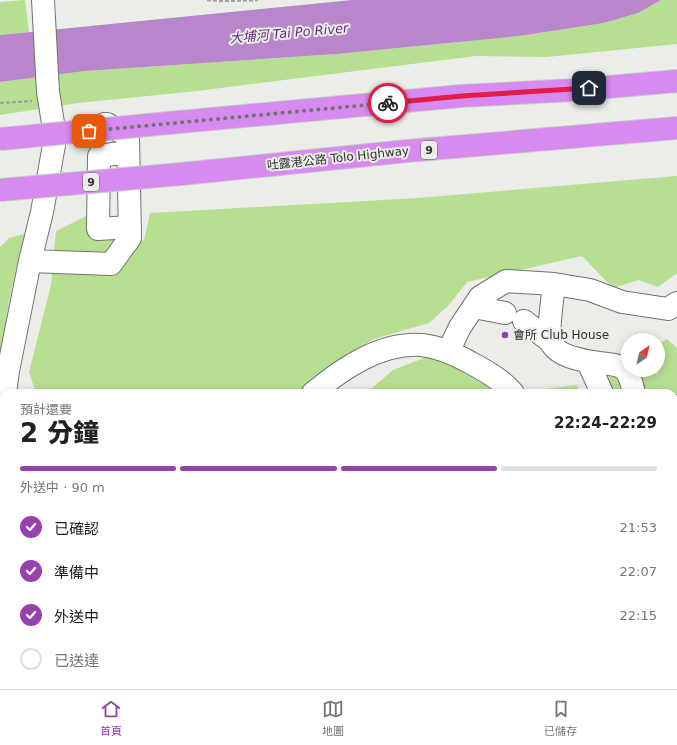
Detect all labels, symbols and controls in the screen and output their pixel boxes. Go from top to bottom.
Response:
water label: 大埔河 Tai Po River [229,20,351,46]
pin [572,71,606,105]
icon: home [578,77,600,99]
courier [368,83,408,123]
icon: bike [377,92,399,114]
pin [72,114,106,148]
icon: bag [78,120,100,142]
road number: 9 [421,141,437,159]
street label: 吐露港公路 Tolo Highway [266,144,410,172]
road number: 9 [83,173,99,191]
place label: 會所 Club House [513,328,609,342]
marker: 會所 Club House [500,330,510,340]
north arrow [621,333,665,377]
map controls [621,333,665,377]
text: 預計還要 [20,402,72,417]
text: 22:24–22:29 [554,414,657,432]
text: 2 分鐘 [20,418,99,448]
text: 外送中 · 90 m [20,480,105,495]
icon: check [20,516,42,538]
text: 已確認 [54,520,99,538]
text: 21:53 [620,520,657,535]
icon: check [20,560,42,582]
text: 準備中 [54,564,99,582]
text: 22:07 [620,564,657,579]
icon: check [20,604,42,626]
text: 外送中 [54,608,99,626]
text: 22:15 [620,608,657,623]
text: 已送達 [54,652,99,670]
tab: 首頁 [100,698,122,738]
tab: 地圖 [322,698,344,738]
tab: 已儲存 [544,698,577,738]

